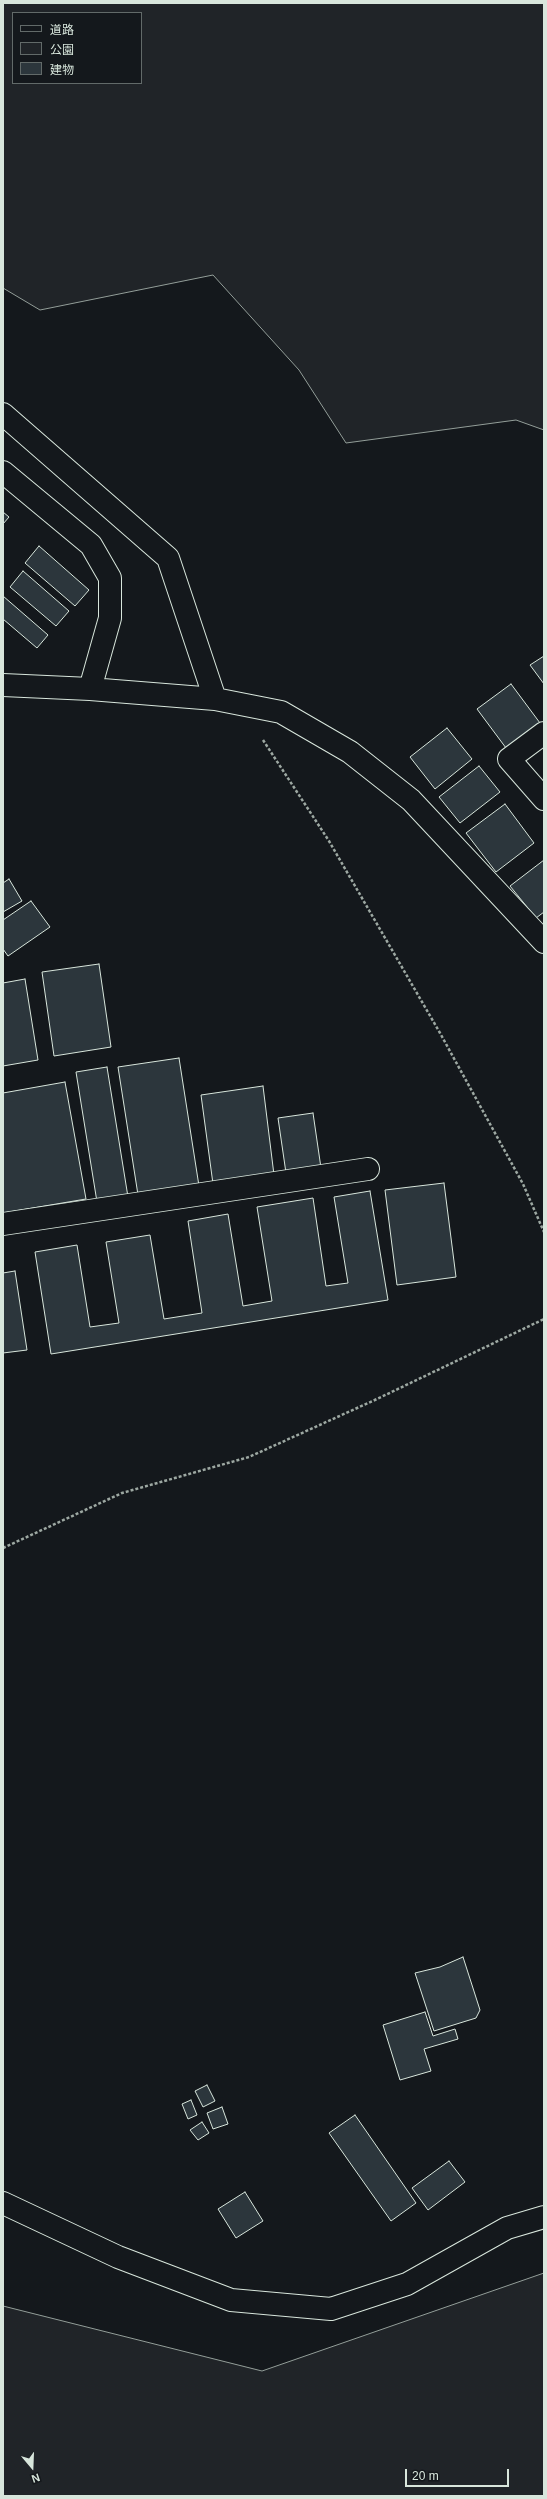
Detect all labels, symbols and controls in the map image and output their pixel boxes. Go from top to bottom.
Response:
legend [12,12,142,84]
text: 道路 [50,23,74,37]
text: 公園 [50,43,74,57]
text: 建物 [50,63,74,77]
north arrow [12,2447,52,2487]
scale bar [407,2461,511,2487]
text: 20 m [412,2469,439,2483]
text: N [30,2471,42,2485]

